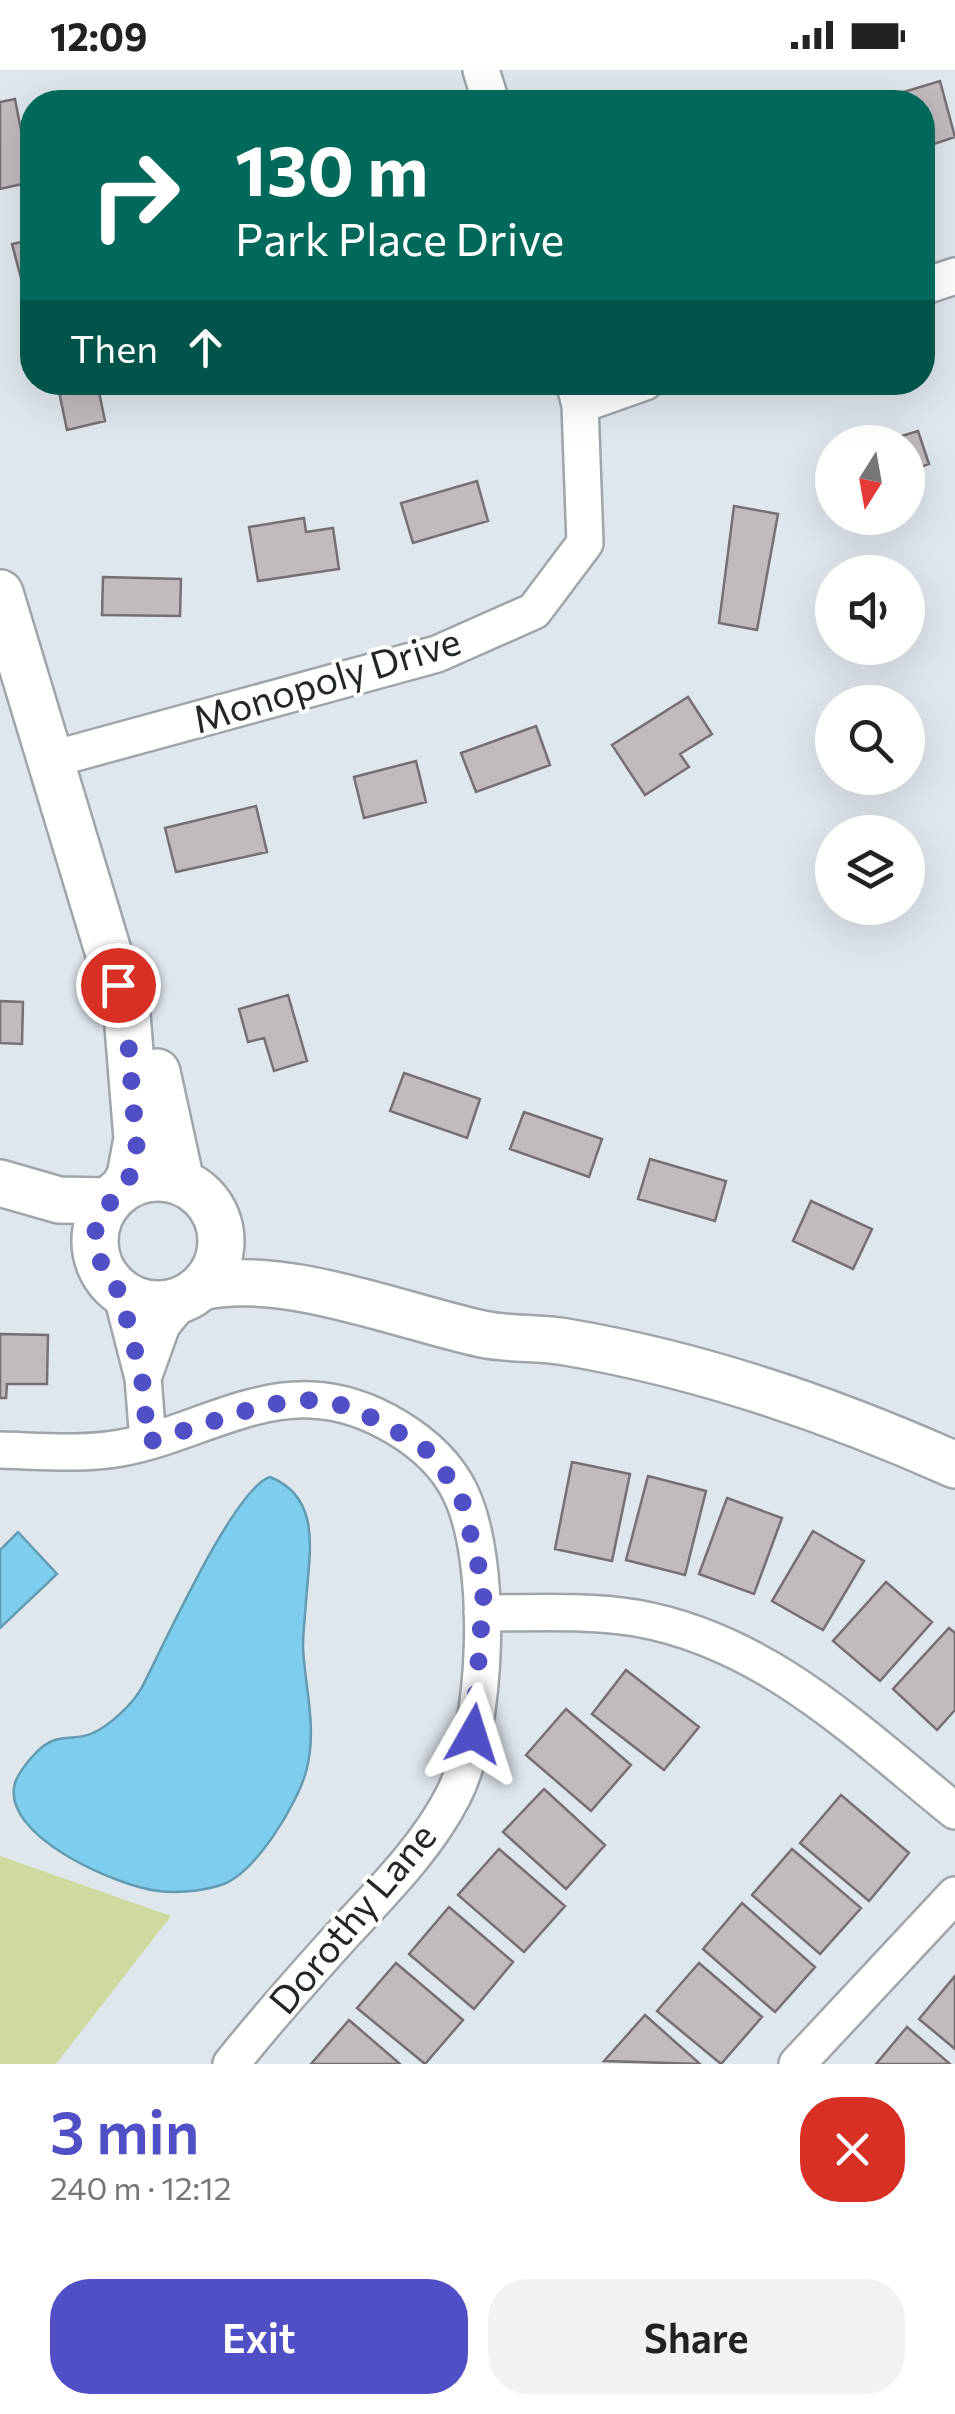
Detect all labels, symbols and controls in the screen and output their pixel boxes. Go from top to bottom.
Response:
text: 12:09 [50,12,148,59]
text: 130 m [235,125,428,210]
icon: right [70,130,200,260]
text: Park Place Drive [235,210,564,265]
icon: ahead [178,320,233,375]
text: Then [70,324,158,371]
north arrow [815,425,925,535]
map controls [815,425,925,925]
button: sound [815,555,925,665]
street label: Monopoly Drive [187,616,466,742]
button: search [815,685,925,795]
button: layers [815,815,925,925]
pin [76,943,161,1028]
icon: arrive [91,958,146,1013]
position arrow [421,1682,525,1786]
street label: Dorothy Lane [258,1812,445,2022]
text: 3 min [50,2093,199,2166]
button: close [800,2097,905,2202]
text: 240 m · 12:12 [50,2167,232,2207]
button: Exit [50,2279,468,2394]
button: Share [488,2279,905,2394]

